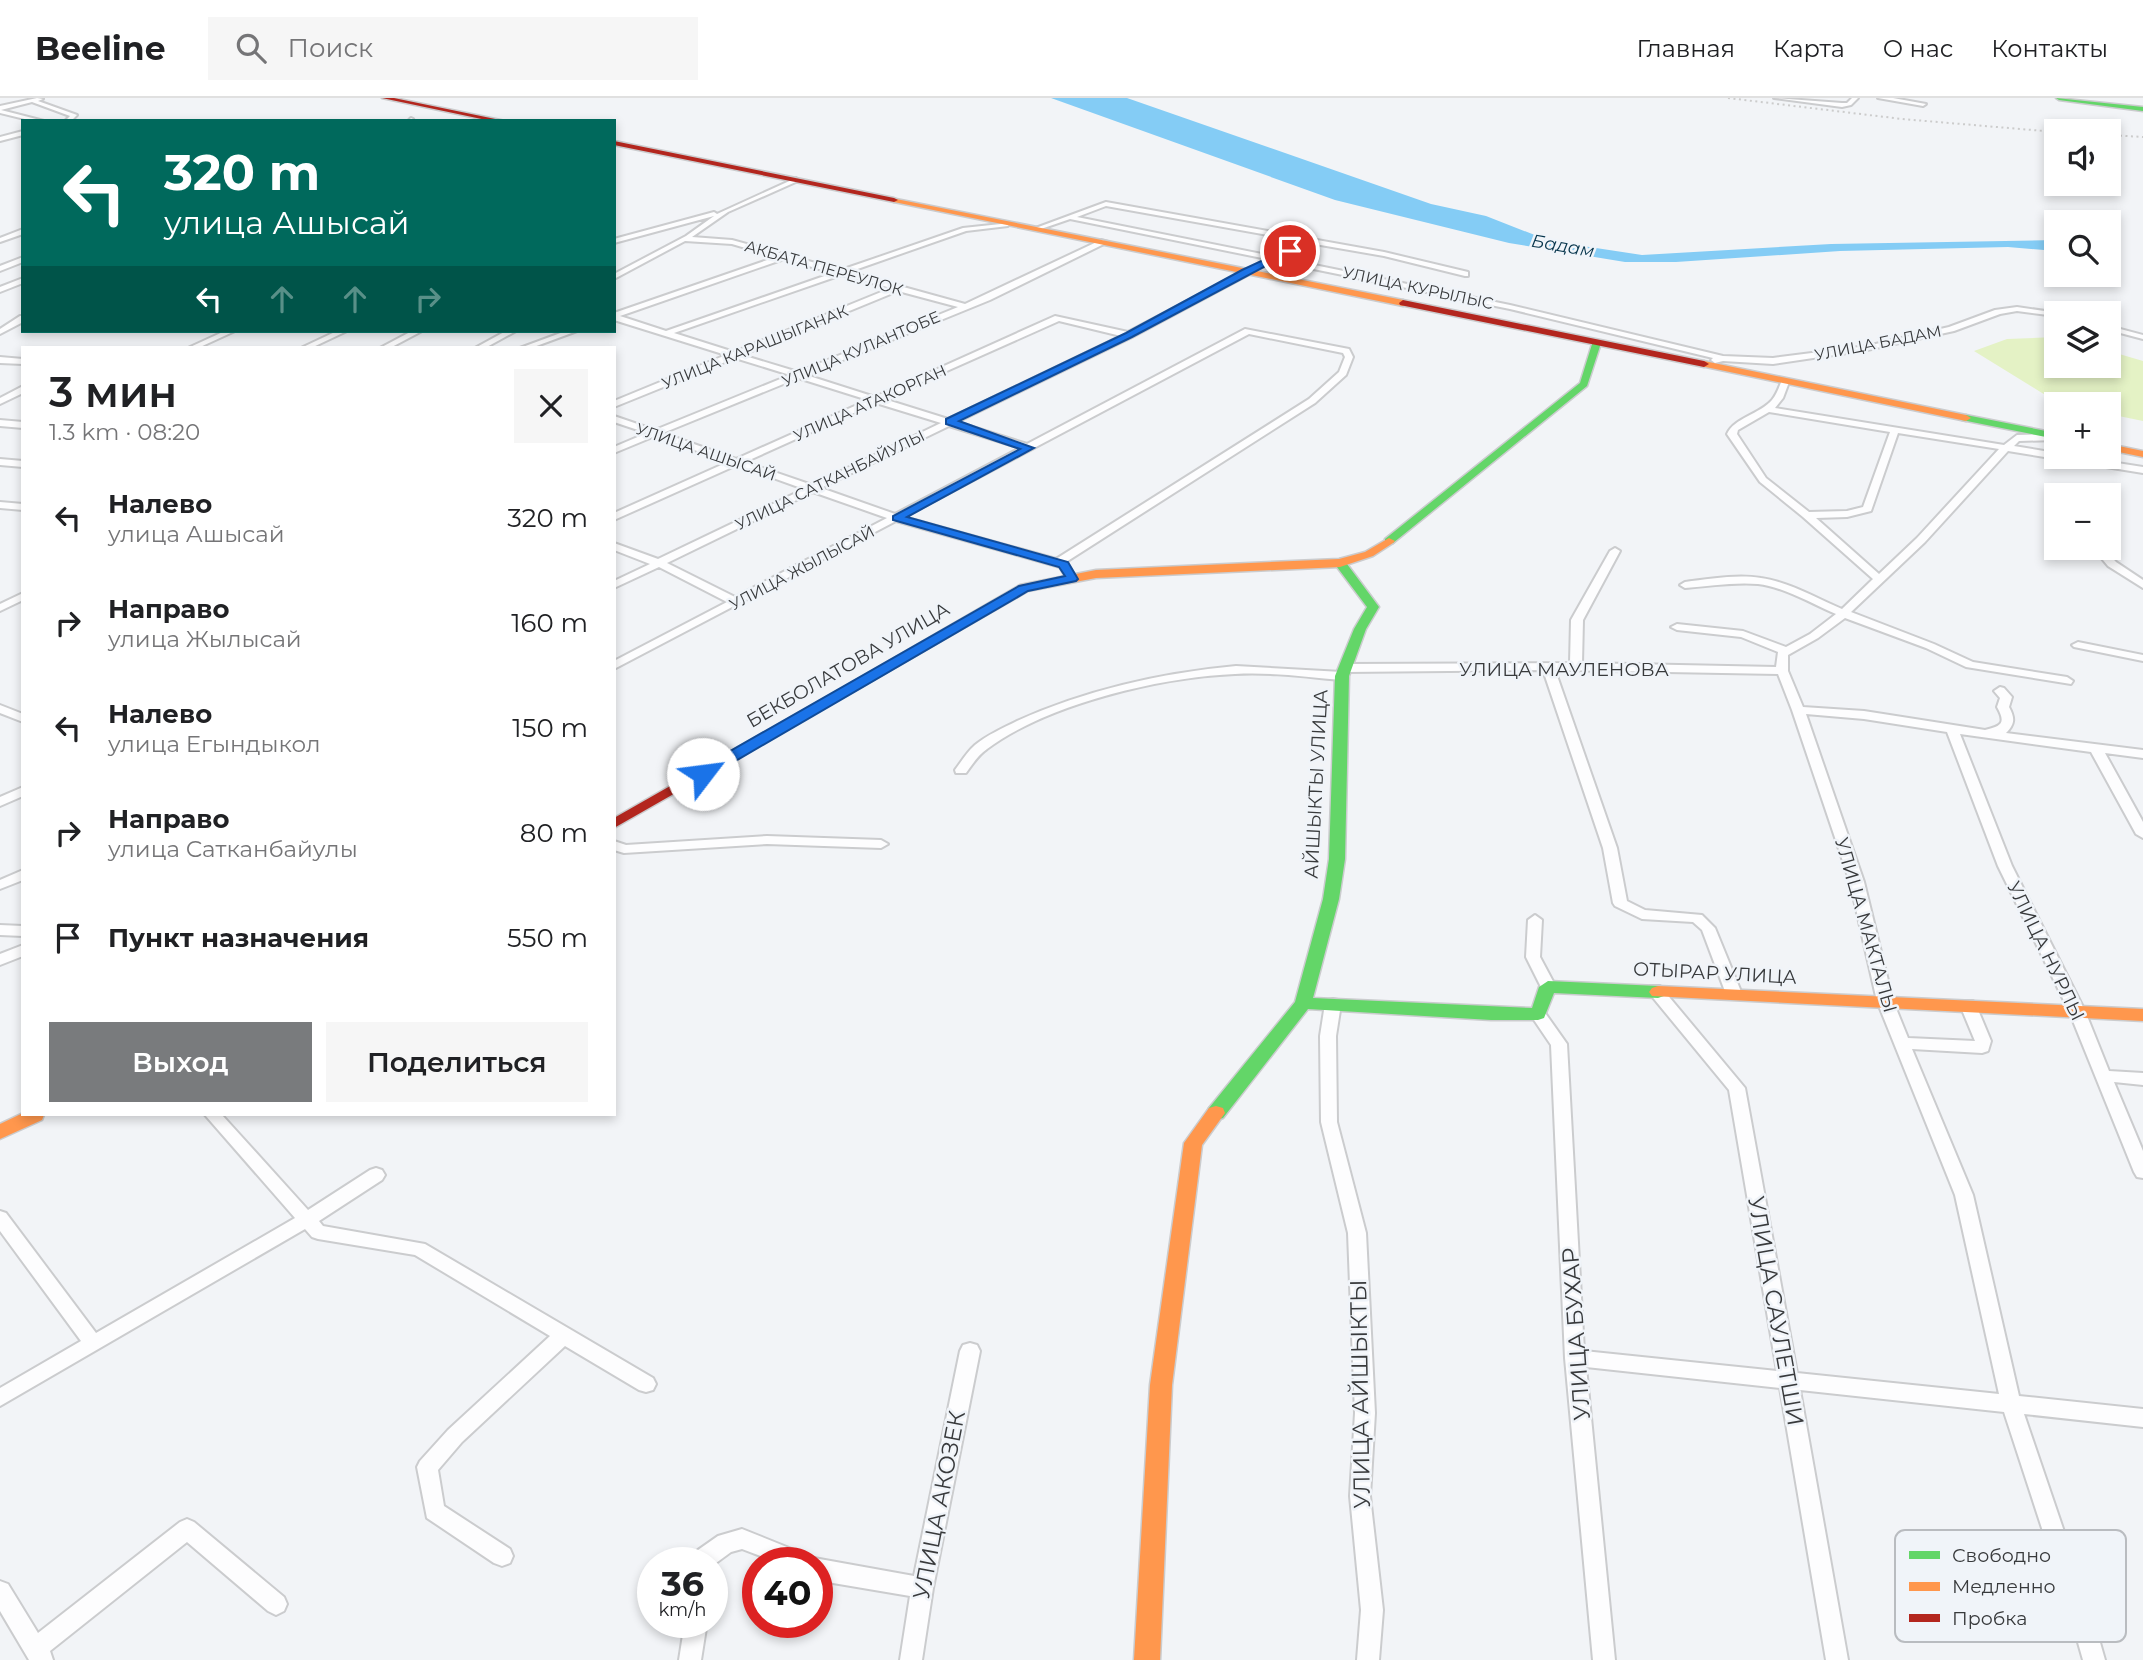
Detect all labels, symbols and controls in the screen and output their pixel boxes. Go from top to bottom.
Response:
search box [208,17,698,80]
text: Beeline [35,28,166,68]
icon: search [232,29,270,67]
text: Поиск [288,32,373,64]
text: Главная [1637,34,1735,63]
text: Карта [1773,34,1845,63]
text: О нас [1883,34,1953,63]
text: Контакты [1991,34,2108,63]
map controls [2044,119,2121,560]
button: sound [2044,119,2121,196]
text: 320 m [164,143,320,202]
icon: left [49,147,140,238]
text: улица Ашысай [164,203,410,242]
button: search [2044,210,2121,287]
pin [1260,221,1320,281]
water label: Бадам [1530,230,1596,262]
icon: arrive [1271,232,1309,270]
street label: АКБАТА ПЕРЕУЛОК [743,236,905,300]
street label: УЛИЦА КУРЫЛЫС [1341,263,1495,313]
icon: left [190,280,228,318]
icon: ahead [263,280,301,318]
icon: ahead [336,280,374,318]
icon: right [409,280,447,318]
street label: УЛИЦА КАРАШЫГАНАК [659,301,851,393]
button: layers [2044,301,2121,378]
street label: УЛИЦА КУЛАНТОБЕ [779,307,943,391]
street label: УЛИЦА БАДАМ [1813,321,1943,365]
street label: УЛИЦА АТАКОРГАН [791,361,949,445]
text: 3 мин [49,366,177,418]
button: close [514,369,588,443]
button: + [2044,392,2121,469]
text: 1.3 km · 08:20 [49,418,200,446]
street label: УЛИЦА АШЫСАЙ [633,419,779,485]
street label: УЛИЦА САТКАНБАЙУЛЫ [732,426,928,534]
button: − [2044,483,2121,560]
text: Налево [108,488,212,520]
icon: left [49,499,87,537]
text: 320 m [507,502,588,534]
text: улица Ашысай [108,520,285,548]
street label: УЛИЦА ЖЫЛЫСАЙ [726,522,878,614]
text: Направо [108,593,229,625]
street label: БЕКБОЛАТОВА УЛИЦА [742,597,954,733]
icon: right [49,604,87,642]
text: 160 m [511,607,588,639]
text: улица Жылысай [108,625,302,653]
street label: УЛИЦА МАУЛЕНОВА [1459,658,1669,681]
street label: АЙШЫКТЫ УЛИЦА [1300,689,1332,879]
text: Налево [108,698,212,730]
icon: left [49,709,87,747]
text: 150 m [512,712,588,744]
text: улица Егындыкол [108,730,321,758]
position arrow [666,737,740,811]
text: Направо [108,803,229,835]
icon: right [49,814,87,852]
text: 80 m [520,817,588,849]
text: улица Сатканбайулы [108,835,358,863]
street label: УЛИЦА МАКТАЛЫ [1830,835,1902,1015]
street label: УЛИЦА НУРЛЫ [2002,878,2090,1024]
icon: arrive [49,919,87,957]
text: Пункт назначения [108,922,369,954]
text: 550 m [507,922,588,954]
street label: ОТЫРАР УЛИЦА [1633,957,1797,989]
button: Выход [49,1022,312,1102]
button: Поделиться [326,1022,588,1102]
street label: УЛИЦА САУЛЕТШИ [1742,1194,1810,1428]
street label: УЛИЦА БУХАР [1556,1247,1596,1421]
street label: УЛИЦА АЙШЫКТЫ [1344,1279,1376,1509]
street label: УЛИЦА АКОЗЕК [907,1408,971,1602]
legend [1895,1530,2126,1642]
text: Свободно [1952,1544,2051,1567]
speed limit sign: 40 [742,1547,833,1638]
text: 36 [661,1562,704,1605]
text: Медленно [1952,1575,2056,1598]
text: km/h [658,1599,707,1621]
text: Пробка [1952,1607,2027,1630]

